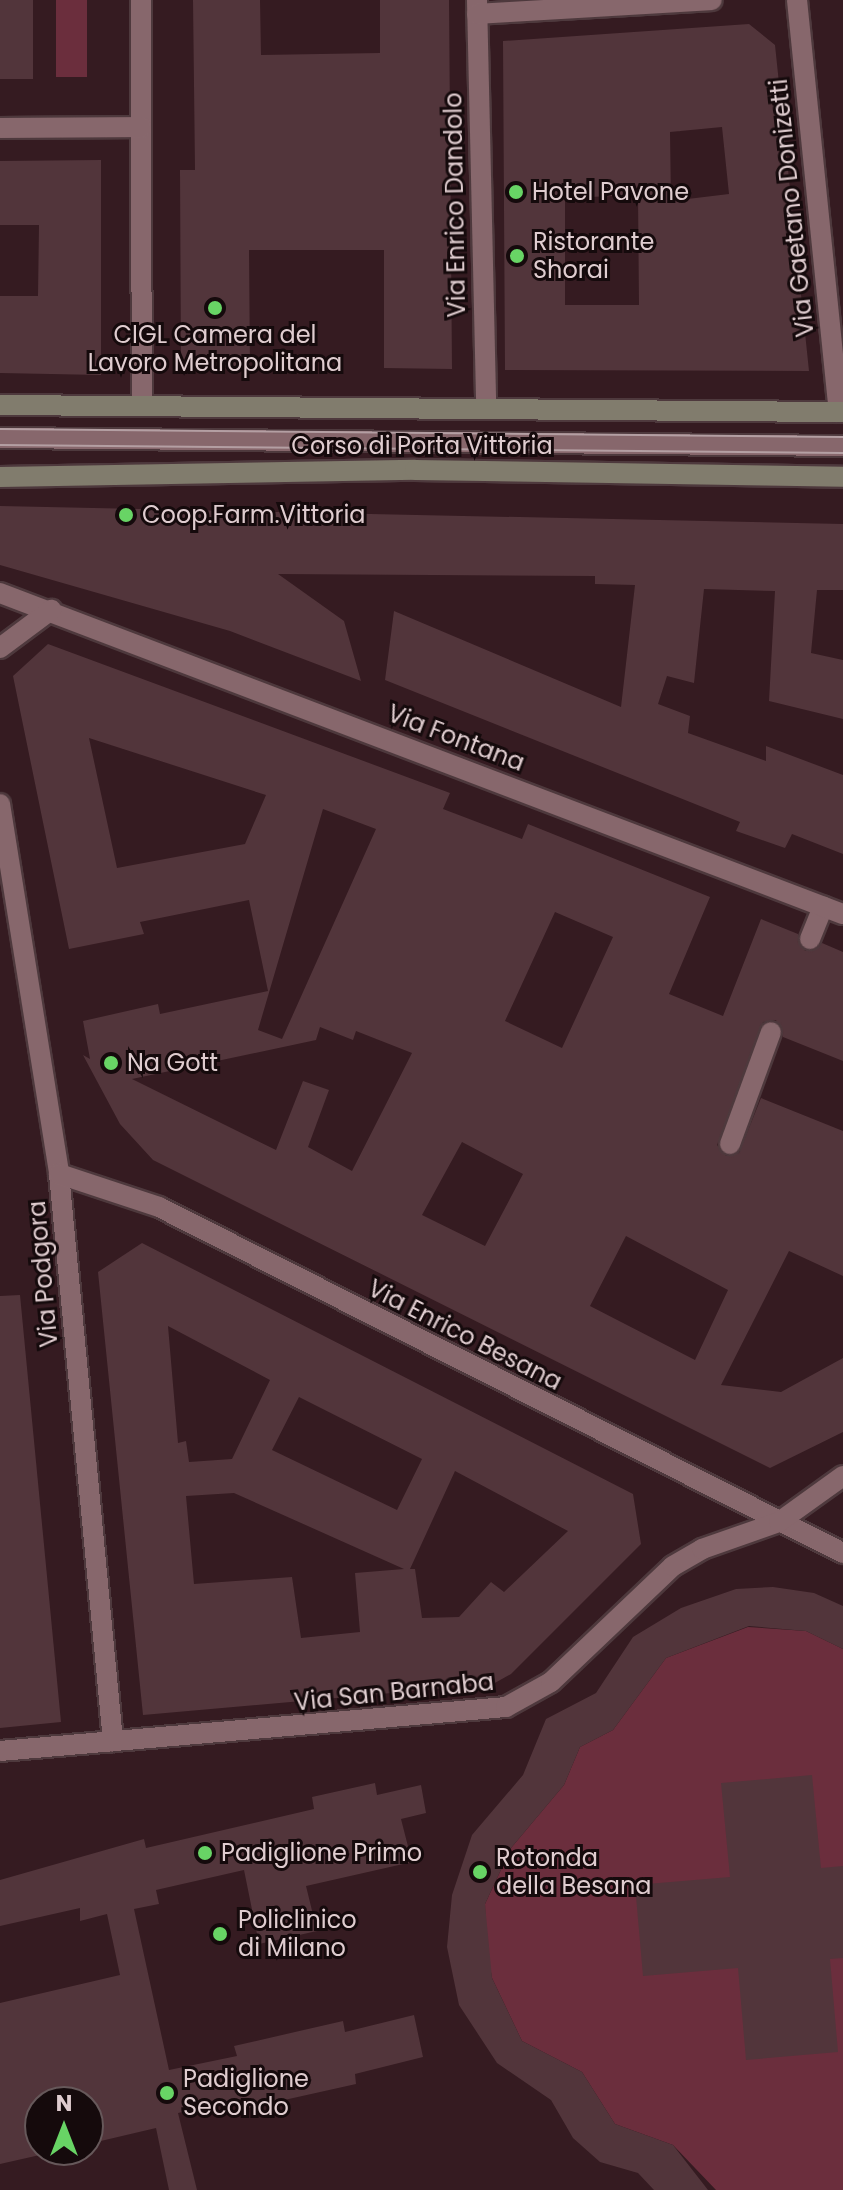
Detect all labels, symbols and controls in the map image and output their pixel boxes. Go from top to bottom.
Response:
street label: Via Gaetano Donizetti [764,78,820,338]
street label: Via Enrico Dandolo [439,92,471,318]
place label: Hotel Pavone [532,178,689,206]
marker: Hotel Pavone [507,183,525,201]
place label: Ristorante Shorai [533,228,654,284]
marker: Ristorante Shorai [508,247,526,265]
marker: CIGL Camera del Lavoro Metropolitana [206,299,224,317]
place label: CIGL Camera del Lavoro Metropolitana [88,321,342,377]
street label: Corso di Porta Vittoria [291,432,553,460]
place label: Coop.Farm.Vittoria [142,501,366,529]
marker: Coop.Farm.Vittoria [117,506,135,524]
street label: Via Fontana [384,699,528,777]
place label: Na Gott [127,1049,218,1077]
marker: Na Gott [102,1054,120,1072]
street label: Via Podgora [22,1200,64,1348]
street label: Via Enrico Besana [363,1274,567,1396]
street label: Via San Barnaba [293,1667,495,1717]
place label: Padiglione Primo [221,1839,422,1867]
marker: Padiglione Primo [196,1844,214,1862]
place label: Rotonda della Besana [496,1844,651,1900]
marker: Rotonda della Besana [471,1863,489,1881]
place label: Policlinico di Milano [238,1906,357,1962]
marker: Policlinico di Milano [209,1923,231,1945]
place label: Padiglione Secondo [183,2065,309,2121]
marker: Padiglione Secondo [158,2084,176,2102]
north arrow [24,2086,104,2166]
text: N [56,2088,72,2119]

